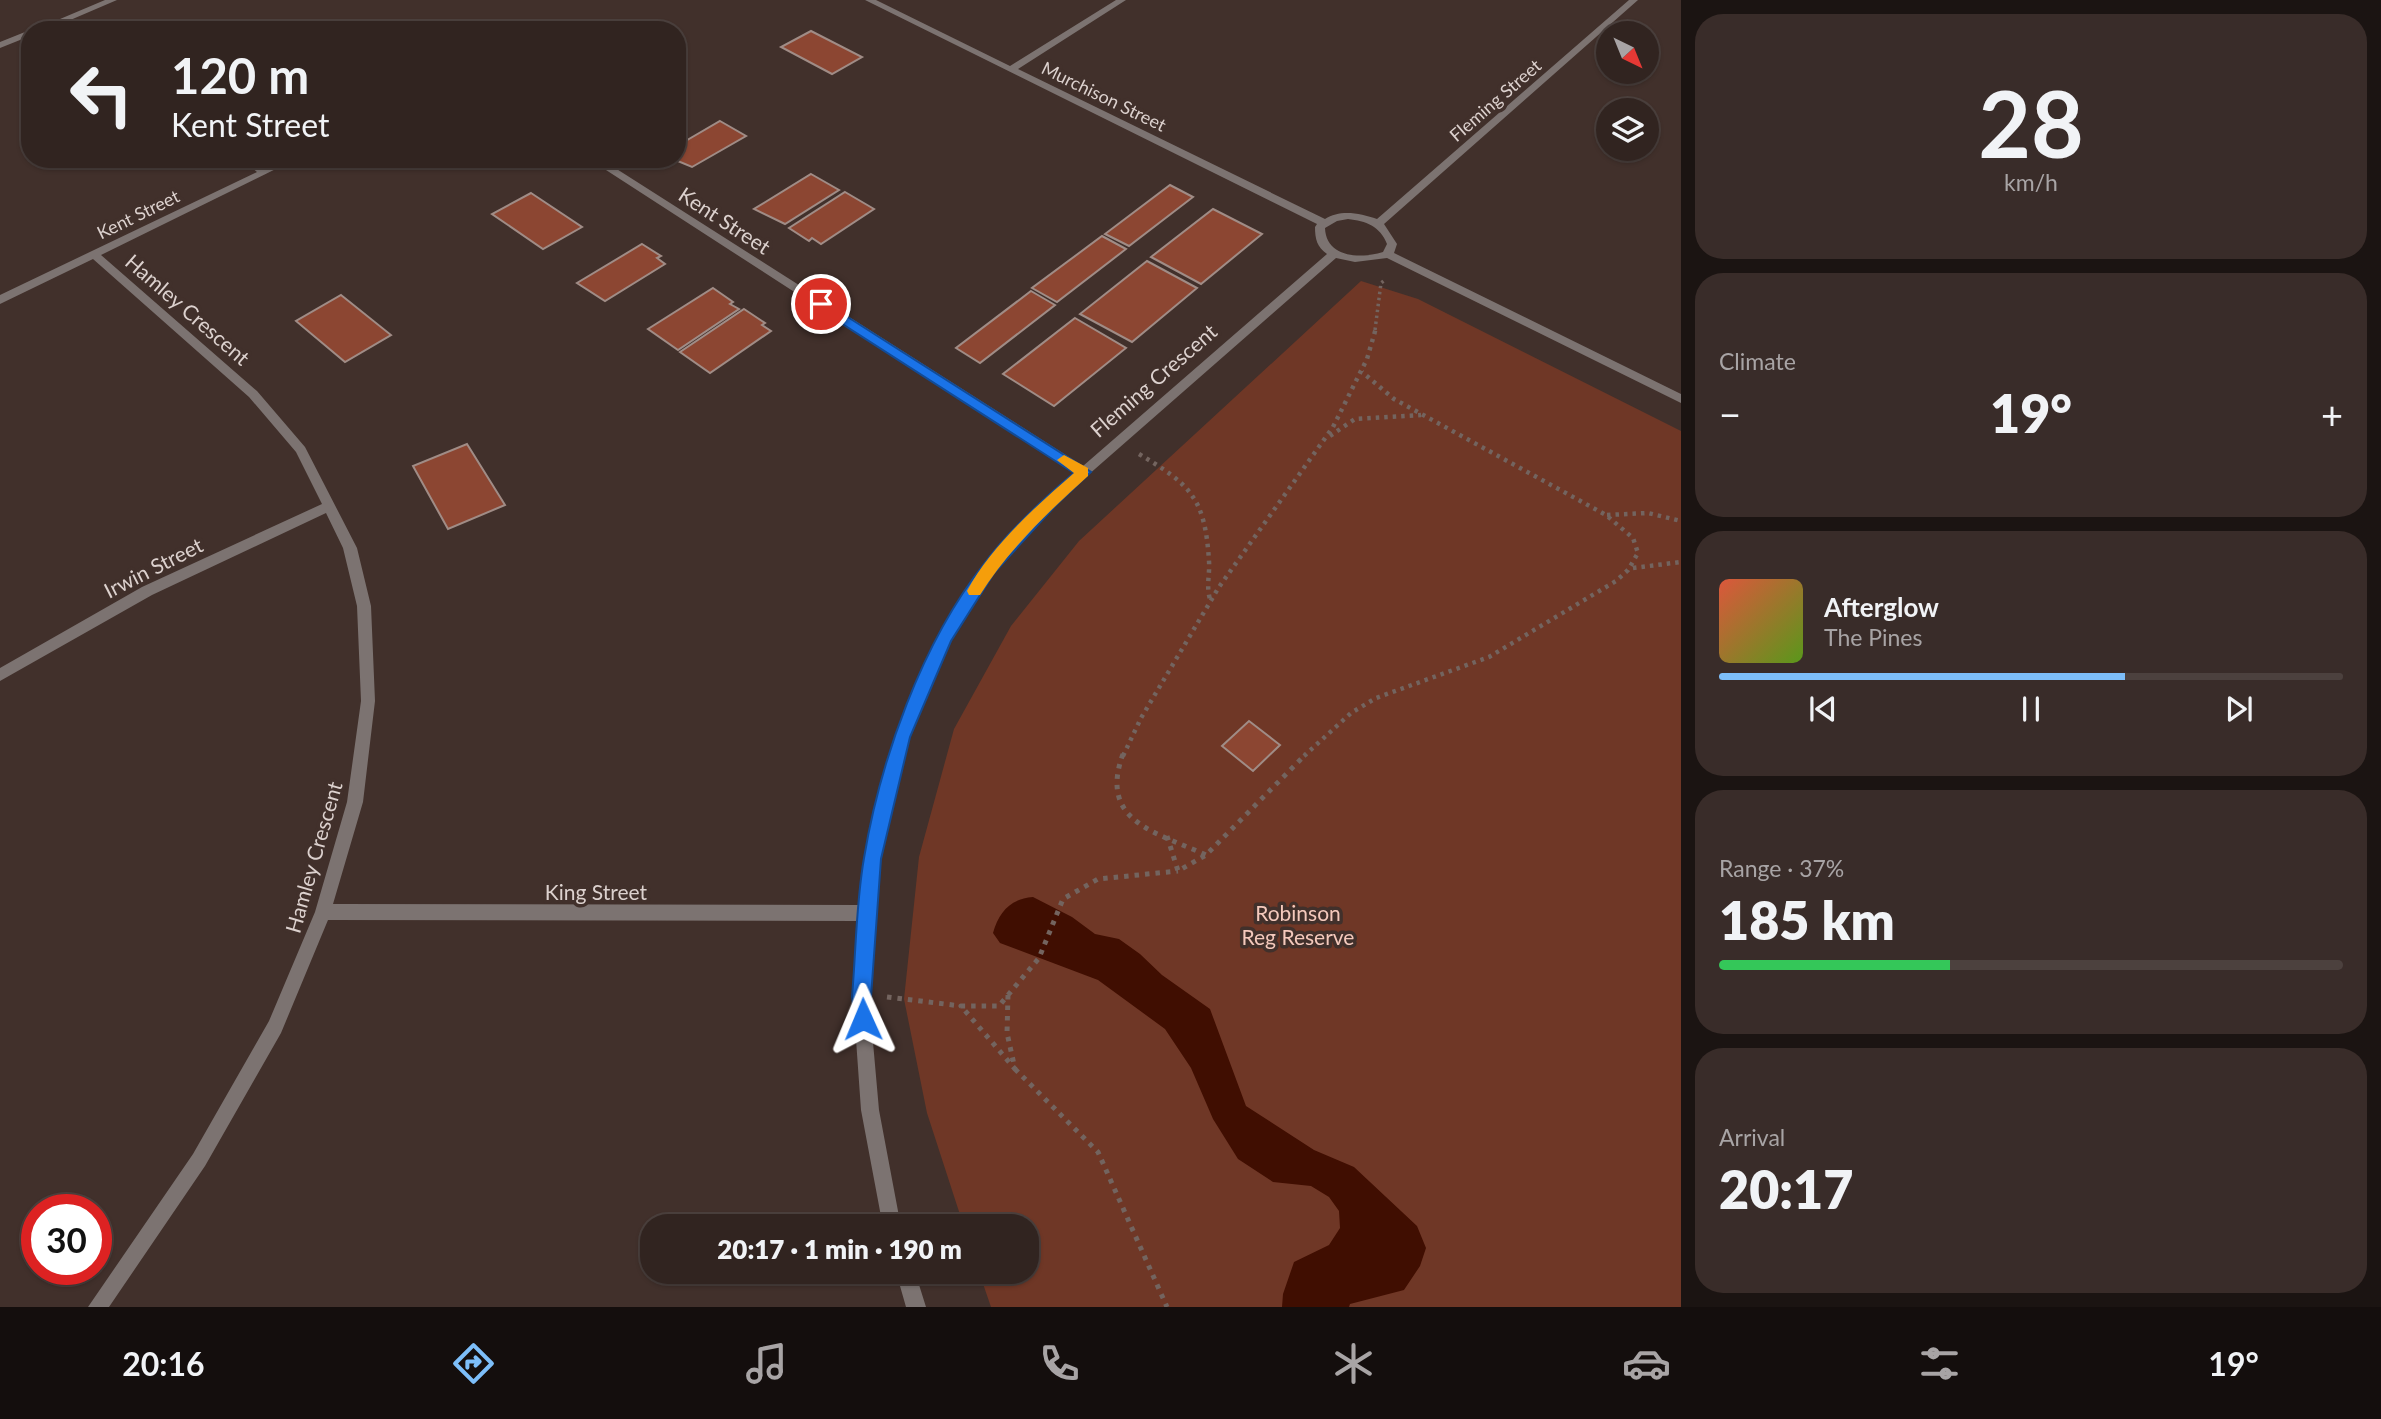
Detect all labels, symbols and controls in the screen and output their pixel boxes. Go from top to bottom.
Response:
north arrow [1596,21,1659,84]
map controls [1596,21,1659,161]
text: 120 m [171,46,309,104]
icon: left [56,49,147,140]
street label: Fleming Street [1445,54,1546,146]
street label: Murchison Street [1038,56,1170,136]
text: 28 [1978,68,2084,177]
button: layers [1596,98,1659,161]
text: Kent Street [171,105,329,144]
text: km/h [2004,168,2058,196]
street label: Kent Street [675,181,776,259]
street label: Kent Street [93,184,183,243]
street label: Hamley Crescent [121,248,256,370]
pin [791,274,851,334]
icon: arrive [802,285,840,323]
street label: Fleming Crescent [1085,318,1222,442]
text: Climate [1719,347,1796,375]
text: 19° [1990,382,2072,444]
text: − [1719,391,1741,437]
text: + [2321,391,2343,437]
street label: Irwin Street [100,531,207,602]
text: Afterglow [1824,591,1939,623]
text: The Pines [1824,623,1922,651]
icon: previous [1804,690,1842,728]
icon: pause [2012,690,2050,728]
icon: next [2220,690,2258,728]
street label: Hamley Crescent [279,778,347,936]
text: Range · 37% [1719,854,1844,882]
street label: King Street [545,879,648,904]
text: 185 km [1719,889,1895,951]
park label: Robinson Reg Reserve [1242,900,1354,949]
position arrow [826,982,900,1056]
text: Arrival [1719,1123,1785,1151]
text: 20:17 [1719,1158,1853,1220]
speed limit sign: 30 [21,1194,112,1285]
text: 20:17 · 1 min · 190 m [717,1233,962,1265]
icon: directions [449,1339,498,1388]
icon: music [742,1339,791,1388]
icon: phone [1035,1339,1084,1388]
icon: climate [1329,1339,1378,1388]
icon: car [1622,1339,1671,1388]
icon: filters [1915,1339,1964,1388]
text: 20:16 [122,1344,205,1383]
text: 19° [2208,1344,2259,1383]

